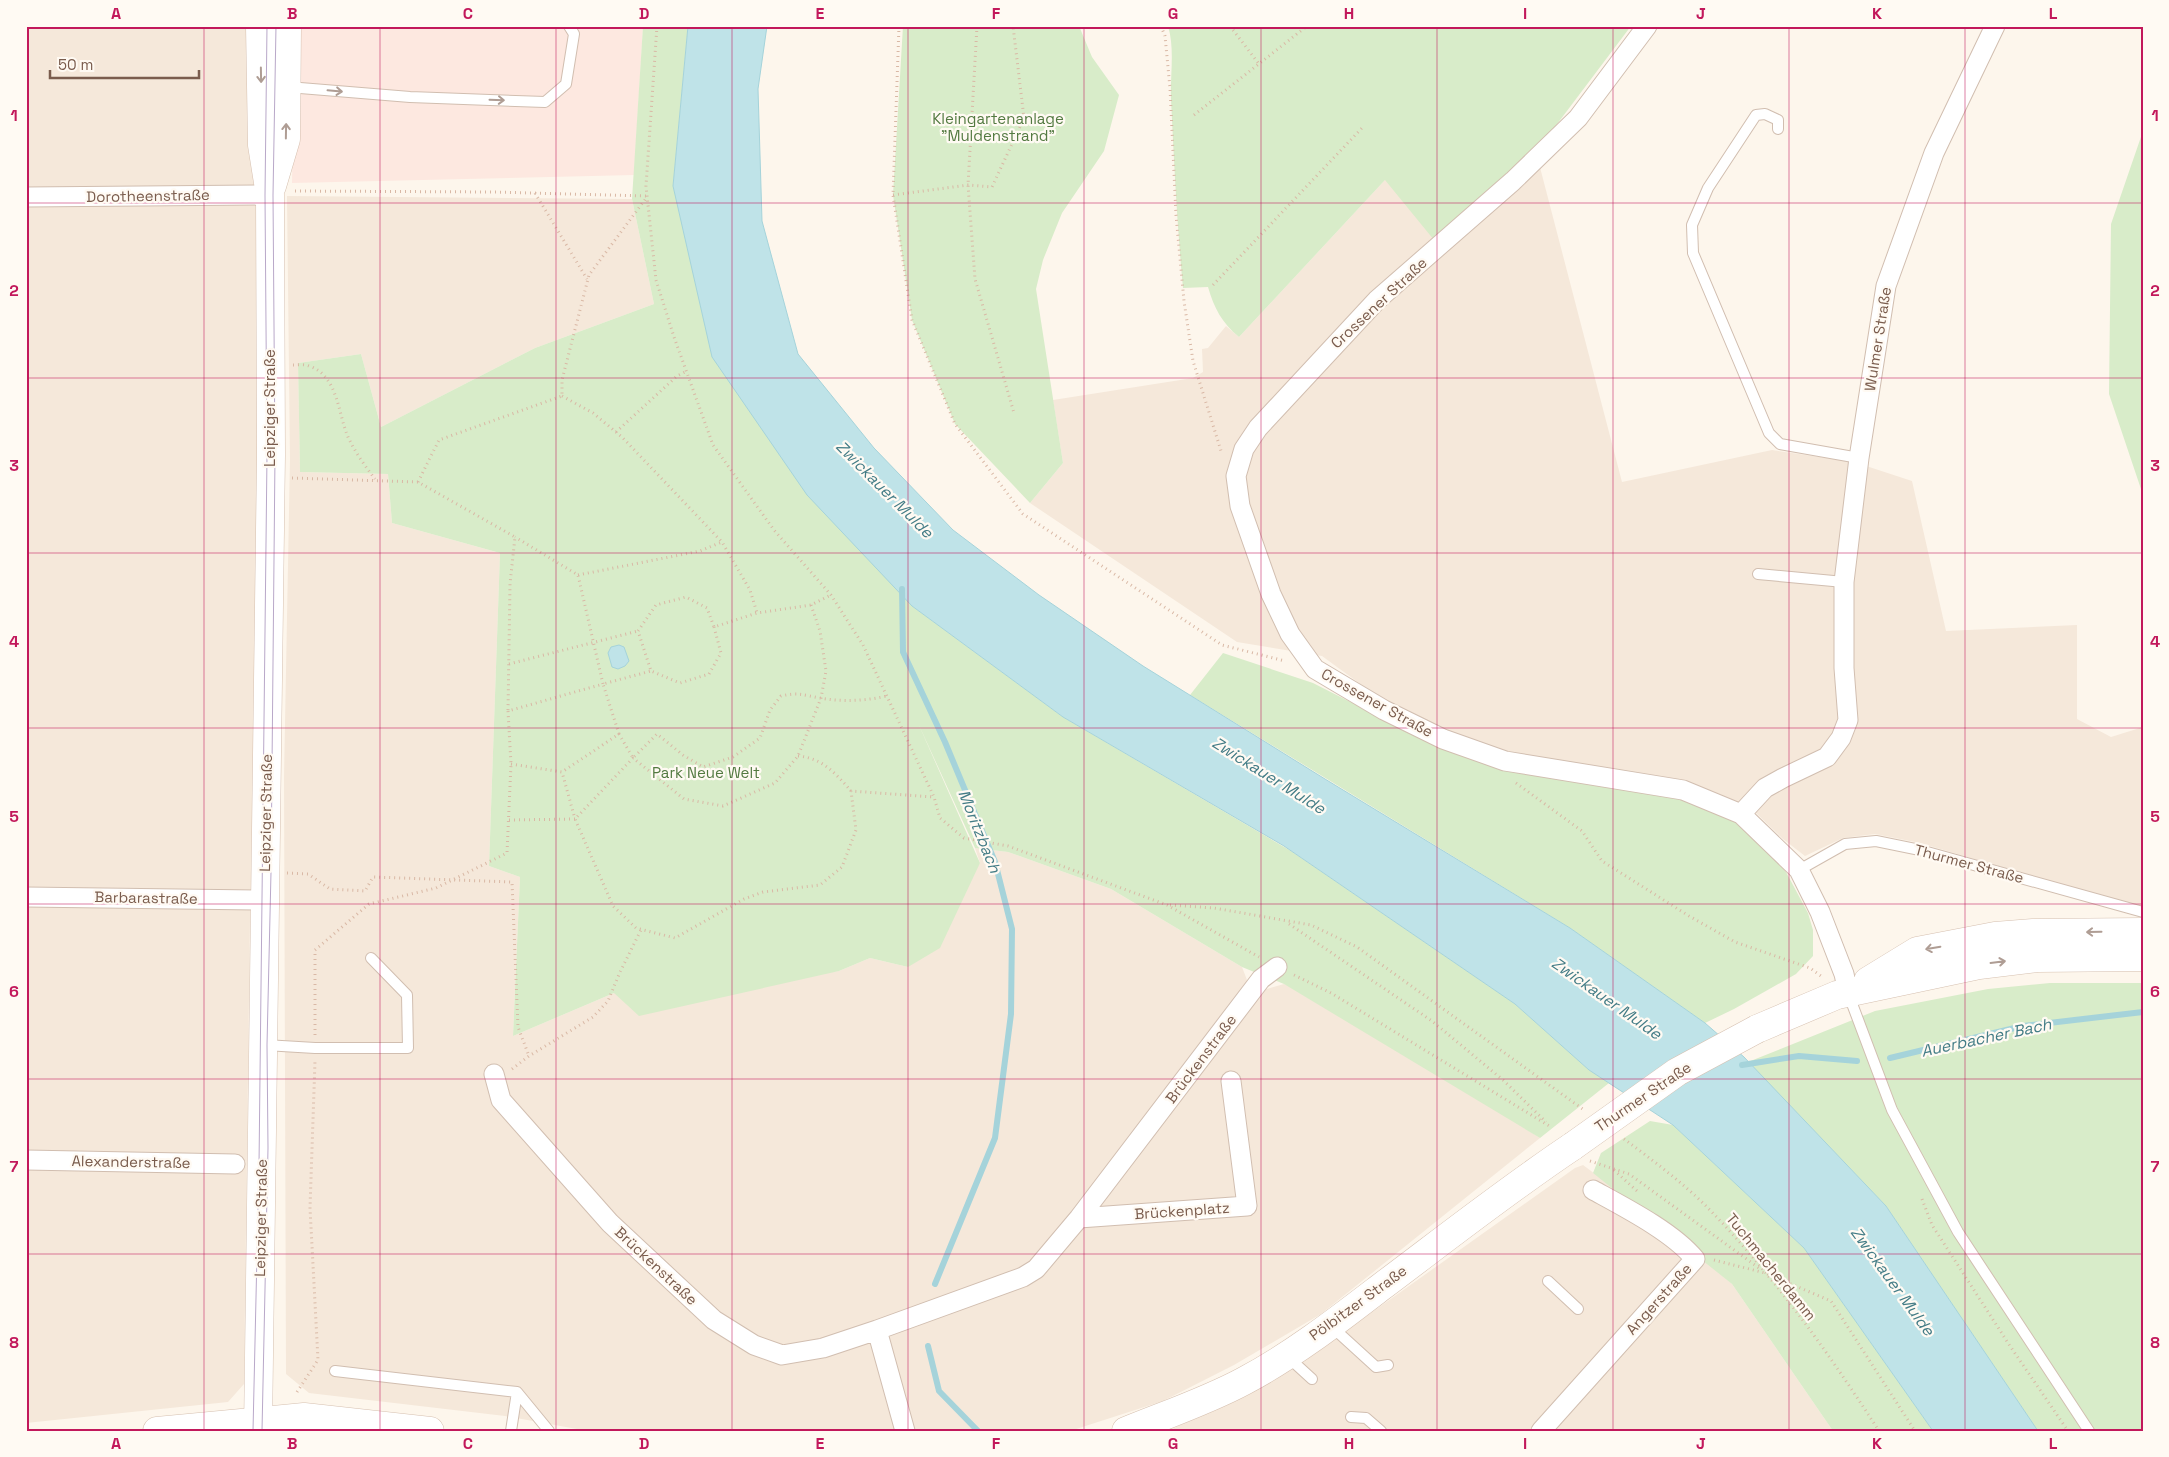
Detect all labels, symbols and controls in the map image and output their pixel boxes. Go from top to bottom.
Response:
text: A [111,3,121,24]
text: B [287,3,297,24]
text: C [463,3,473,24]
text: D [639,3,649,24]
text: E [816,3,825,24]
text: F [992,3,1001,24]
text: G [1168,3,1178,24]
text: H [1344,3,1354,24]
text: I [1523,3,1527,24]
text: J [1696,3,1706,24]
text: K [1872,3,1882,24]
text: L [2049,3,2058,24]
scale bar [50,48,199,80]
text: 50 m [58,55,93,74]
one-way arrow [256,66,266,83]
one-way arrow [327,86,343,95]
one-way arrow [489,96,505,105]
text: 1 [10,105,18,126]
text: 1 [2151,105,2159,126]
park label: Kleingartenanlage "Muldenstrand" [932,109,1064,145]
one-way arrow [281,123,291,139]
street label: Dorotheenstraße [86,185,210,206]
street label: Crossener Straße [1326,253,1431,352]
text: 2 [9,280,19,301]
text: 2 [2150,280,2160,301]
street label: Wulmer Straße [1860,285,1895,393]
street label: Leipziger Straße [260,349,279,467]
water label: Zwickauer Mulde [831,436,938,543]
text: 3 [9,455,19,476]
text: 3 [2150,455,2160,476]
text: 4 [9,631,19,652]
text: 4 [2150,631,2160,652]
street label: Crossener Straße [1318,664,1437,741]
water label: Zwickauer Mulde [1208,732,1330,819]
street label: Leipziger Straße [255,754,276,872]
park label: Park Neue Welt [652,763,760,782]
water label: Moritzbach [953,786,1006,877]
text: 5 [9,806,19,827]
text: 5 [2150,806,2160,827]
street label: Thurmer Straße [1912,840,2026,887]
street label: Barbarastraße [94,887,198,908]
one-way arrow [2086,927,2102,937]
one-way arrow [1925,943,1941,953]
water label: Zwickauer Mulde [1548,953,1666,1044]
one-way arrow [1990,957,2006,967]
text: 6 [9,981,19,1002]
text: 6 [2150,981,2160,1002]
street label: Brückenstraße [1161,1010,1240,1107]
water label: Auerbacher Bach [1919,1013,2054,1062]
street label: Thurmer Straße [1591,1057,1695,1136]
street label: Alexanderstraße [71,1151,191,1172]
text: 7 [10,1156,19,1177]
text: 7 [2151,1156,2160,1177]
street label: Leipziger Straße [250,1159,271,1277]
street label: Brückenplatz [1134,1198,1230,1223]
street label: Tuchmacherdamm [1722,1209,1821,1324]
street label: Brückenstraße [611,1222,702,1309]
water label: Zwickauer Mulde [1846,1223,1939,1340]
street label: Angerstraße [1622,1259,1696,1338]
street label: Pölbitzer Straße [1305,1261,1410,1344]
text: 8 [9,1332,19,1353]
text: 8 [2150,1332,2160,1353]
text: A [111,1433,121,1454]
text: B [287,1433,297,1454]
text: C [463,1433,473,1454]
text: D [639,1433,649,1454]
text: E [816,1433,825,1454]
text: F [992,1433,1001,1454]
text: G [1168,1433,1178,1454]
text: H [1344,1433,1354,1454]
text: I [1523,1433,1527,1454]
text: J [1696,1433,1706,1454]
text: K [1872,1433,1882,1454]
text: L [2049,1433,2058,1454]

